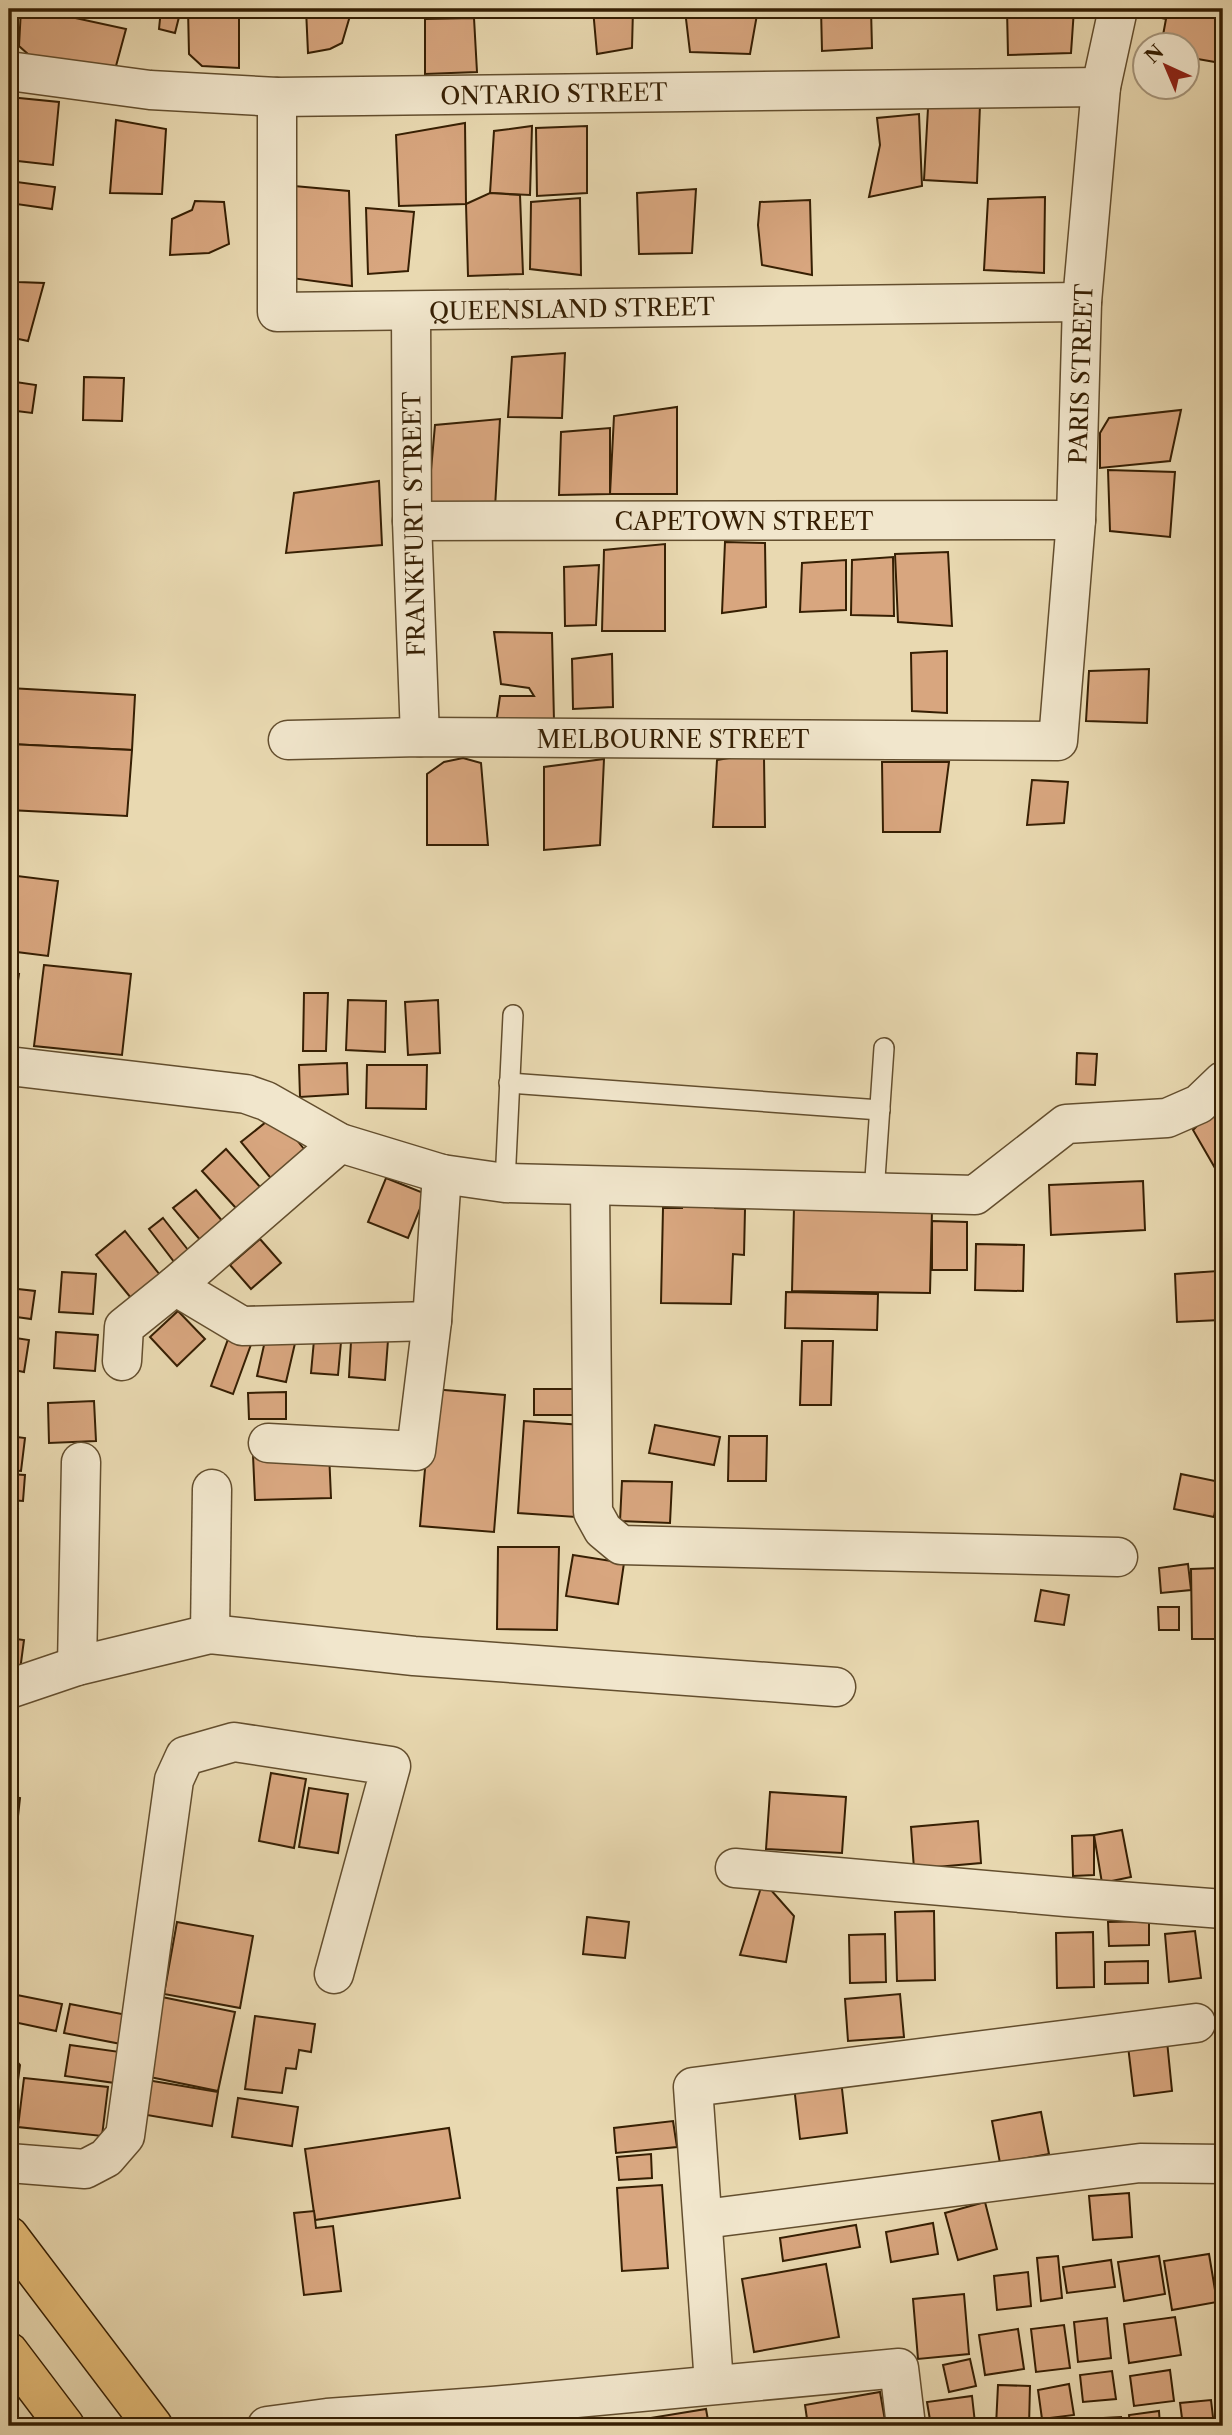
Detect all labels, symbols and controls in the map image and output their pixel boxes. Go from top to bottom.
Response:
north arrow [1130,32,1200,102]
text: N [1141,40,1168,68]
street label: ONTARIO STREET [440,78,668,110]
street label: PARIS STREET [1063,283,1099,465]
street label: QUEENSLAND STREET [429,292,715,326]
street label: FRANKFURT STREET [397,391,431,657]
street label: CAPETOWN STREET [614,507,874,536]
street label: MELBOURNE STREET [537,725,809,754]

